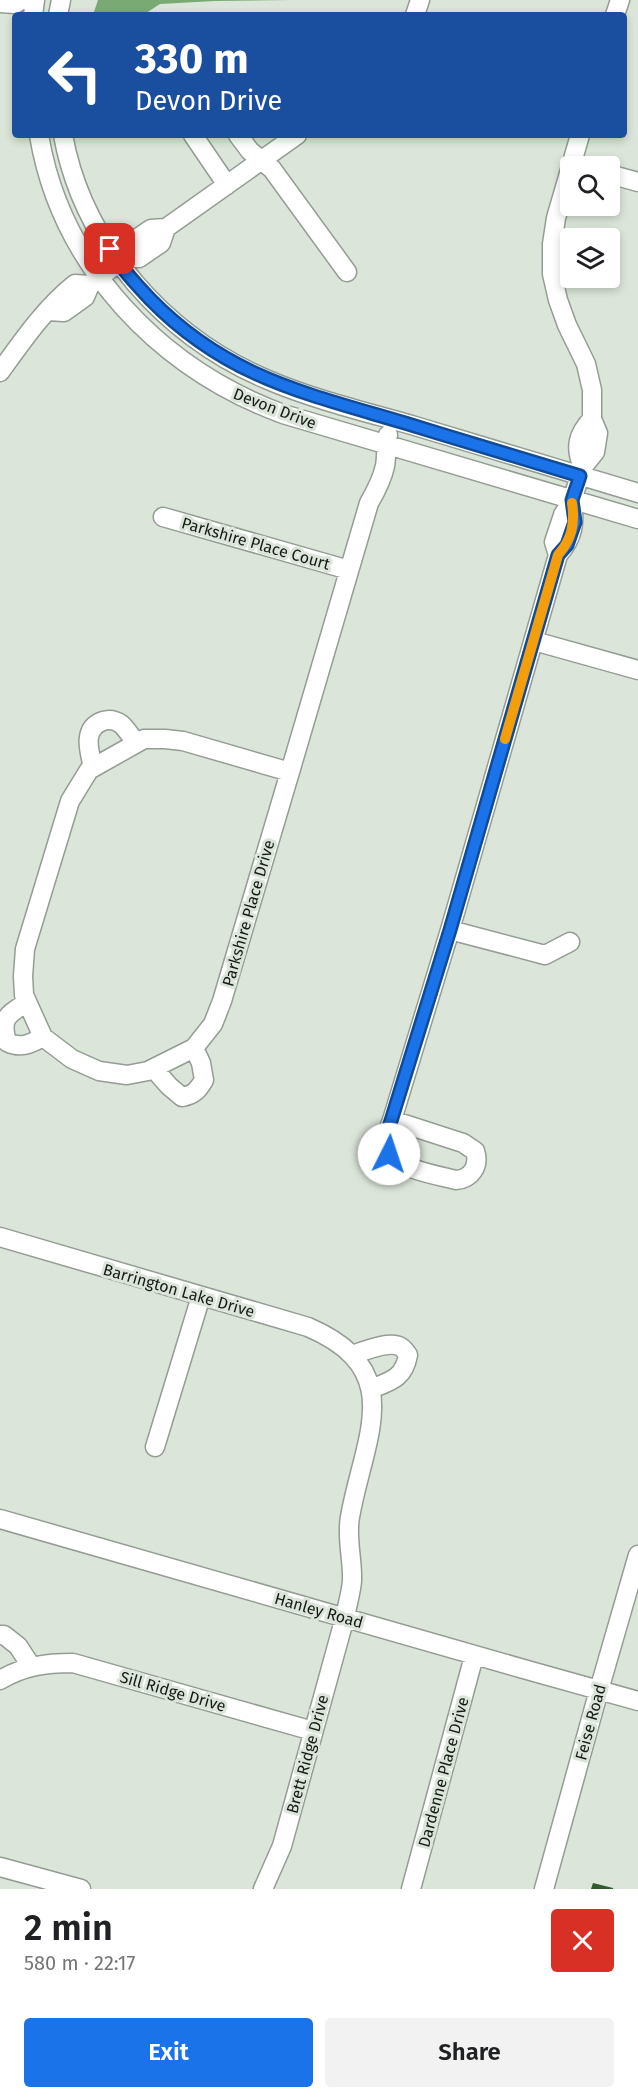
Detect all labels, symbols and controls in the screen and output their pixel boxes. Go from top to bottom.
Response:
text: 330 m [135,34,249,84]
icon: left [36,36,114,114]
text: Devon Drive [135,85,282,117]
map controls [560,156,620,288]
button: search [560,156,620,216]
pin [84,223,135,274]
button: layers [560,228,620,288]
icon: arrive [93,232,126,265]
street label: Devon Drive [231,384,319,433]
street label: Parkshire Place Court [180,513,332,574]
street label: Parkshire Place Drive [218,838,279,989]
position arrow [357,1122,421,1186]
street label: Barrington Lake Drive [101,1260,257,1321]
street label: Hanley Road [272,1589,365,1632]
street label: Sill Ridge Drive [118,1667,228,1716]
street label: Feise Road [571,1682,610,1762]
street label: Brett Ridge Drive [282,1693,332,1816]
street label: Dardenne Place Drive [414,1695,473,1849]
text: 2 min [24,1906,113,1950]
button: close [551,1909,614,1972]
text: 580 m · 22:17 [24,1951,135,1975]
button: Exit [24,2018,313,2087]
button: Share [325,2018,614,2087]

